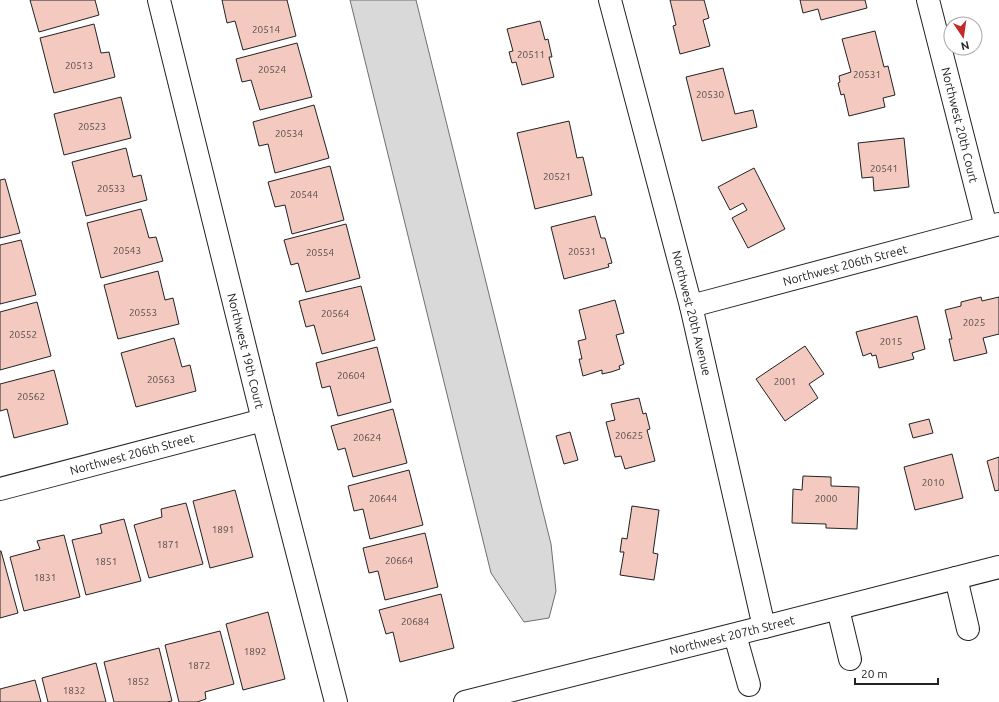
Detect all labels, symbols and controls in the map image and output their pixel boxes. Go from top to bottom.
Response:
north arrow [943,16,983,56]
house number: 20514 [252,24,280,35]
text: N [960,39,971,53]
house number: 20511 [517,49,545,60]
house number: 20513 [65,60,93,71]
house number: 20524 [258,64,286,75]
street label: Northwest 20th Court [939,66,981,184]
house number: 20531 [853,69,881,80]
house number: 20530 [696,89,724,100]
house number: 20523 [78,121,106,132]
house number: 20534 [275,128,303,139]
house number: 20541 [870,163,898,174]
house number: 20521 [543,171,571,182]
house number: 20533 [97,183,125,194]
house number: 20544 [290,189,318,200]
street label: Northwest 206th Street [781,242,909,288]
house number: 20543 [113,245,141,256]
house number: 20531 [568,246,596,257]
house number: 20554 [306,247,334,258]
street label: Northwest 20th Avenue [670,249,714,377]
street label: Northwest 19th Court [225,292,267,410]
house number: 20553 [129,307,157,318]
house number: 20564 [321,308,349,319]
house number: 2025 [963,317,985,328]
house number: 20552 [9,329,37,340]
house number: 2015 [880,336,902,347]
house number: 20604 [337,370,365,381]
house number: 20563 [147,374,175,385]
house number: 2001 [774,376,796,387]
house number: 20562 [17,391,45,402]
house number: 20625 [615,430,643,441]
street label: Northwest 206th Street [68,431,196,477]
house number: 20624 [353,432,381,443]
house number: 2010 [922,477,945,488]
house number: 20644 [369,493,397,504]
house number: 2000 [815,493,838,504]
house number: 1891 [212,524,234,535]
house number: 1871 [157,539,179,550]
house number: 20664 [385,555,413,566]
house number: 1851 [95,556,117,567]
house number: 1831 [34,572,56,583]
street label: Northwest 207th Street [668,613,796,657]
house number: 20684 [401,616,429,627]
house number: 1892 [244,646,266,657]
house number: 1872 [188,660,210,671]
scale bar [855,660,938,686]
text: 20 m [861,667,888,680]
house number: 1852 [127,676,149,687]
house number: 1832 [63,685,85,696]

